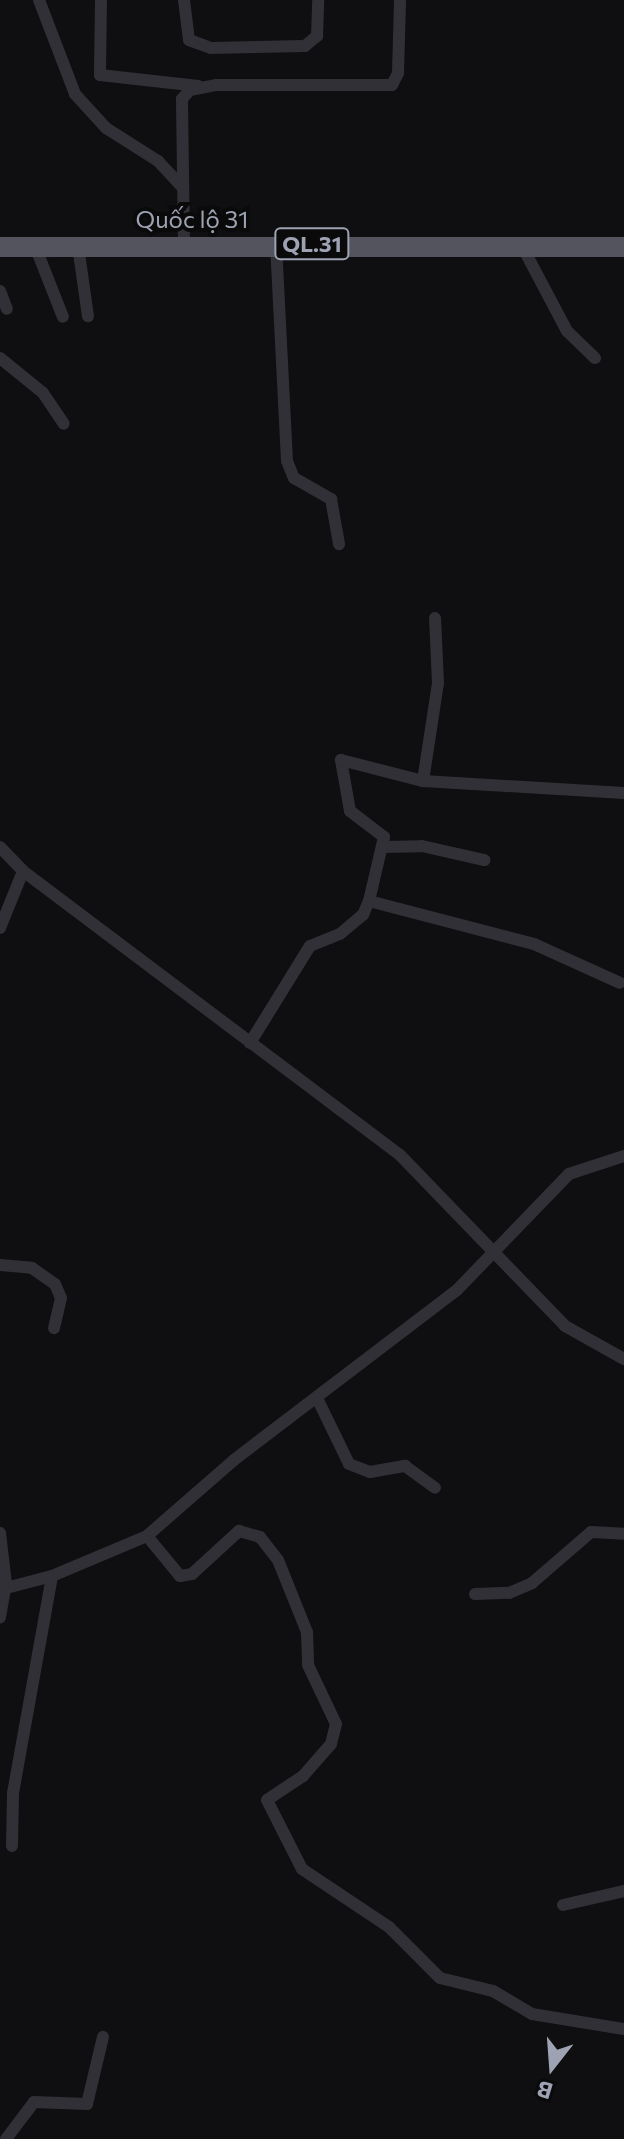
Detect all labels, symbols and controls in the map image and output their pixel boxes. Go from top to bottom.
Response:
street label: Quốc lộ 31 [136,205,248,233]
road number: QL.31 [274,226,350,262]
north arrow [512,2027,592,2107]
text: B [534,2075,556,2105]

